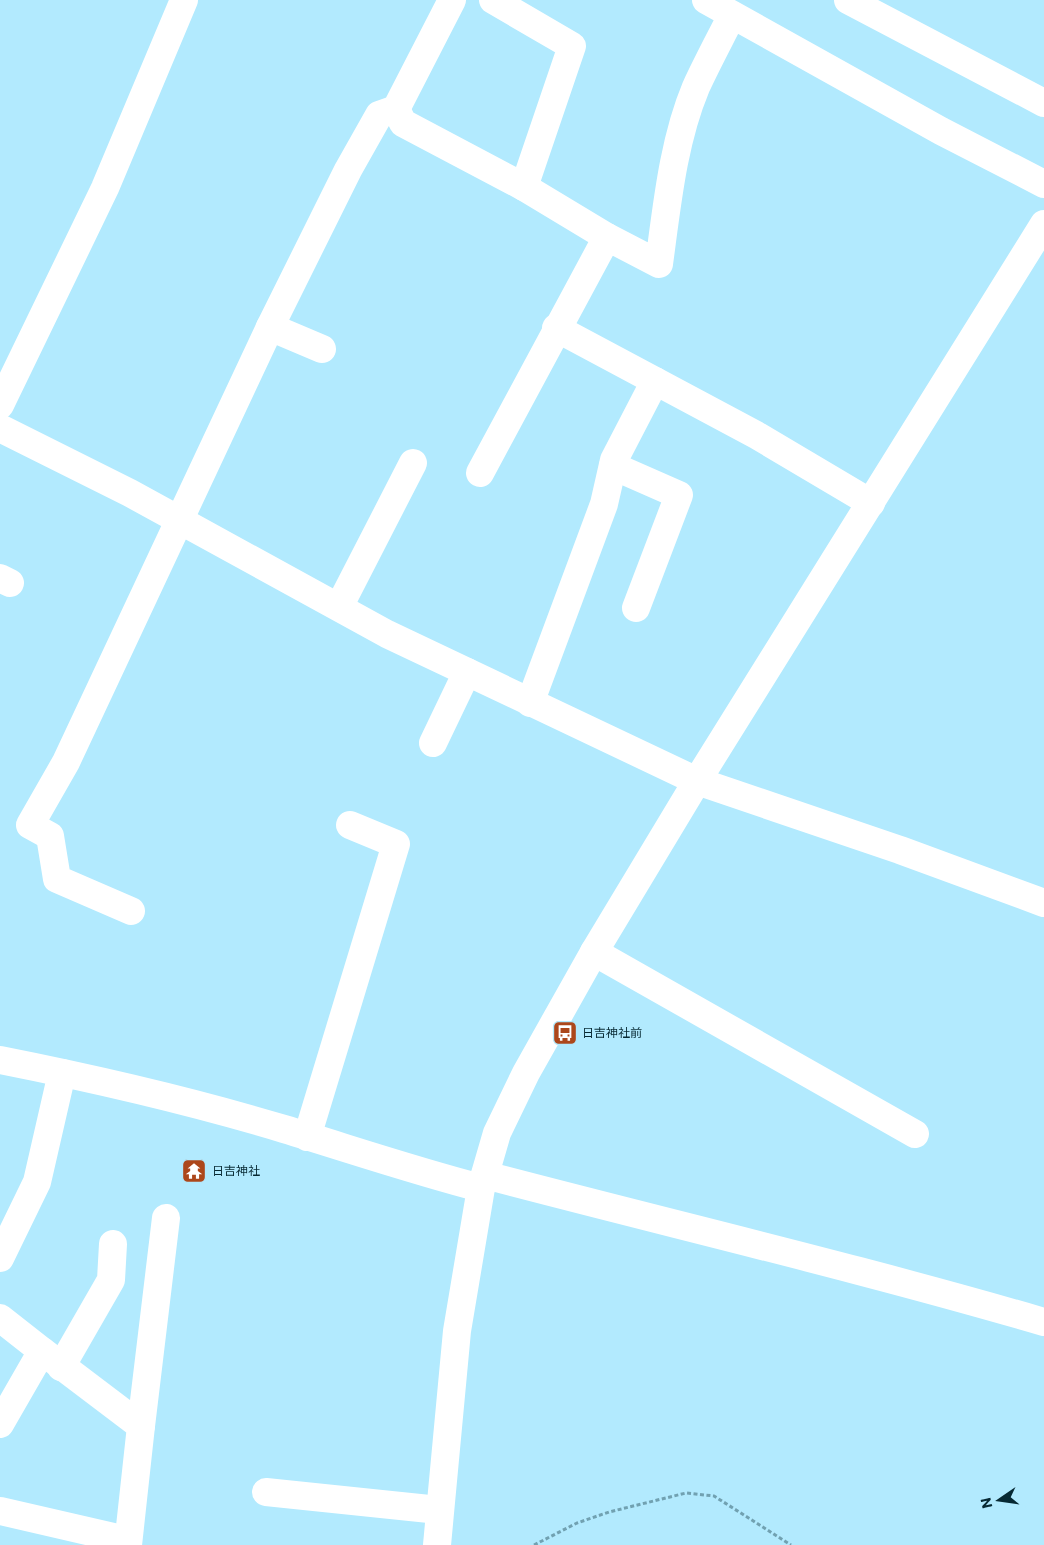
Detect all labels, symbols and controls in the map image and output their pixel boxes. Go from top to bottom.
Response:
bus stop icon: 日吉神社前 [552,1020,578,1046]
place label: 日吉神社前 [582,1025,642,1039]
temple icon: 日吉神社 [181,1158,207,1184]
place label: 日吉神社 [212,1163,260,1177]
north arrow [974,1475,1024,1525]
text: N [976,1496,995,1510]

